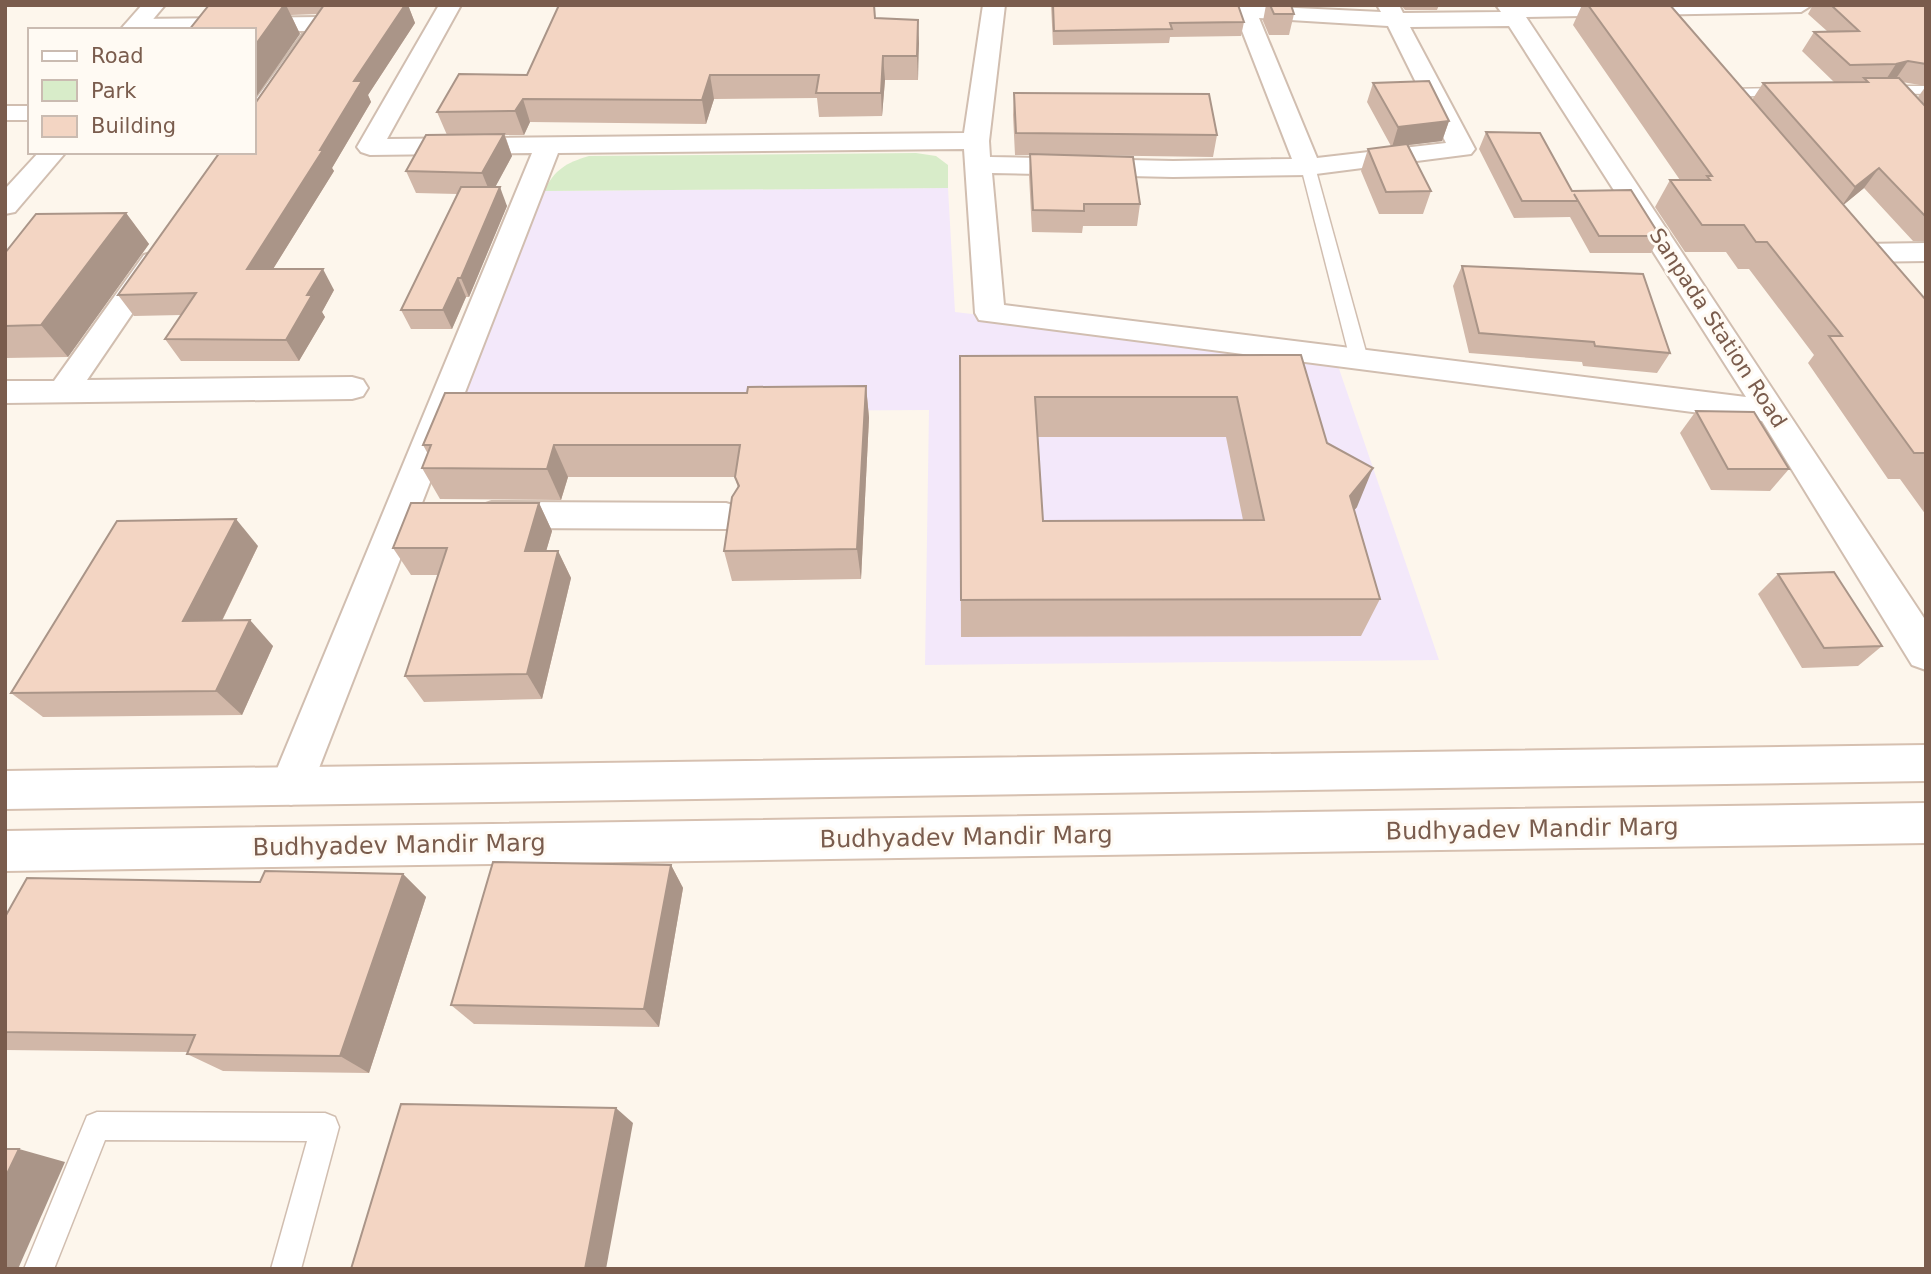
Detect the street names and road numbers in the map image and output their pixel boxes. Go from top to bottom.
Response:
street label: Sanpada Station Road [1645,224,1791,432]
street label: Budhyadev Mandir Marg [1385,812,1679,846]
street label: Budhyadev Mandir Marg [819,820,1113,854]
street label: Budhyadev Mandir Marg [252,828,546,862]

